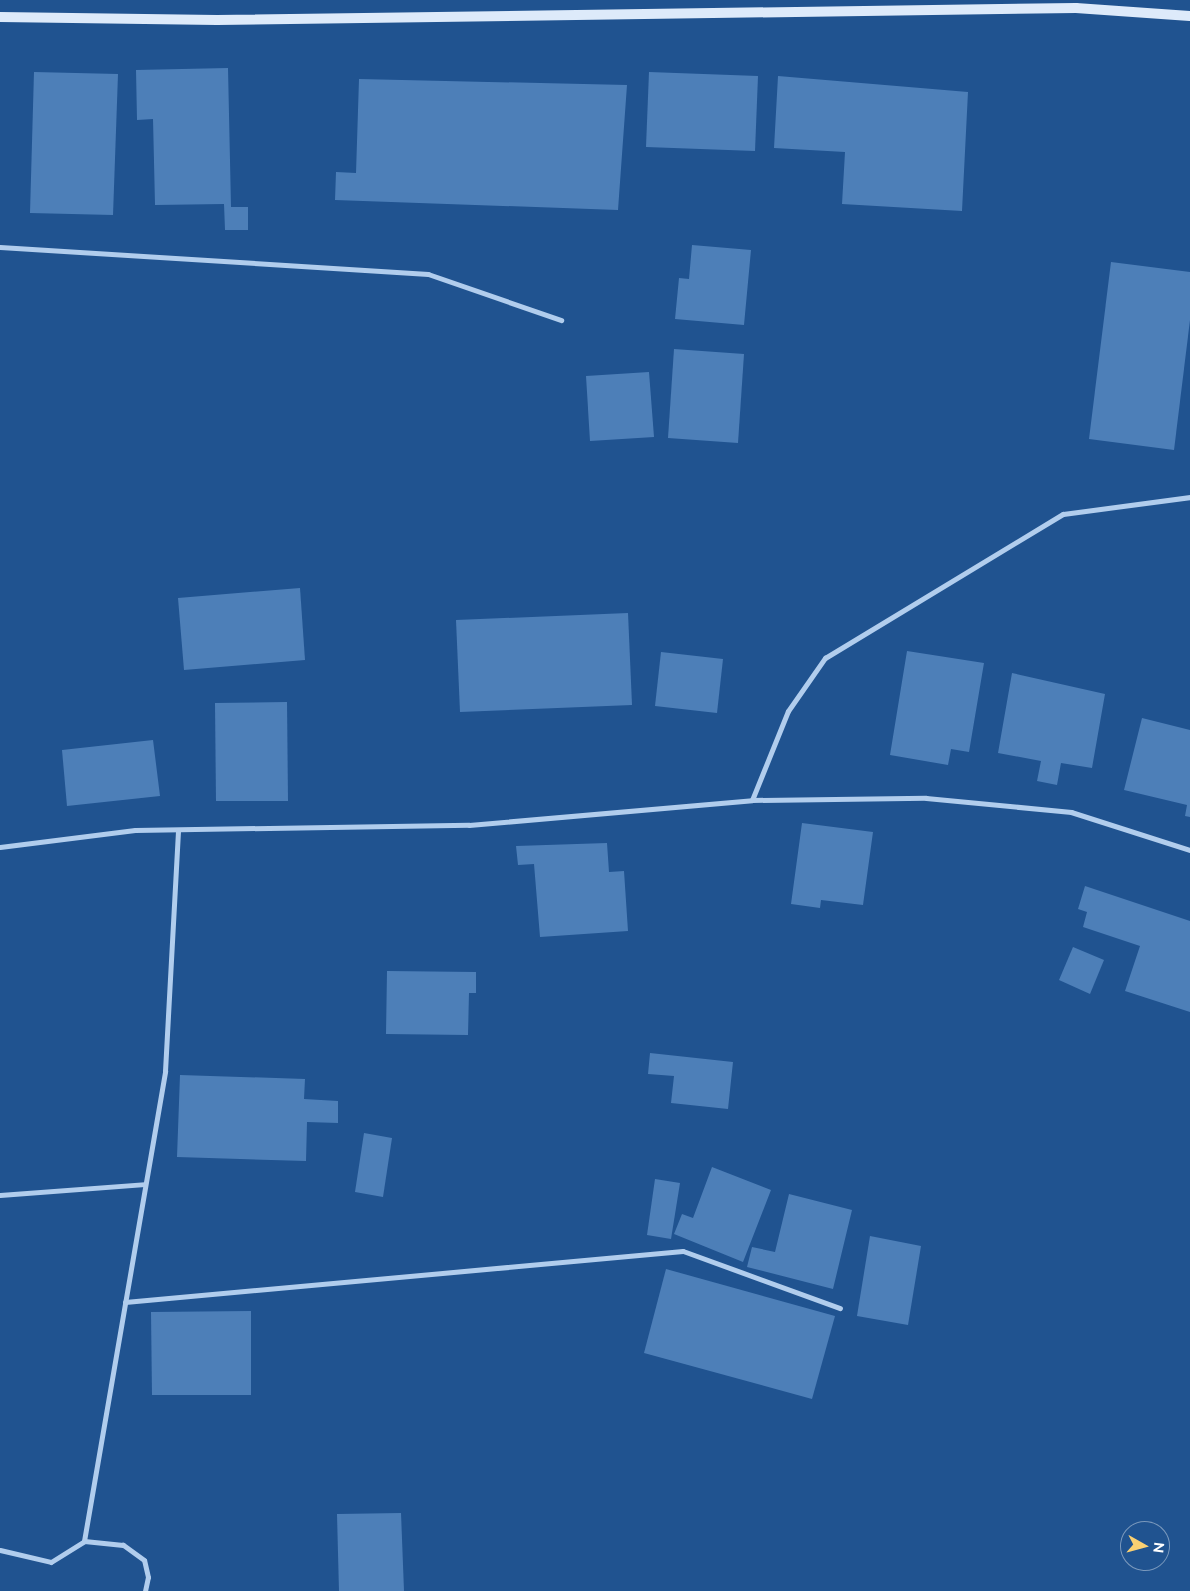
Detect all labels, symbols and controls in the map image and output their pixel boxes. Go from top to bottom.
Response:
north arrow [1120,1521,1170,1571]
text: N [1150,1541,1167,1554]

